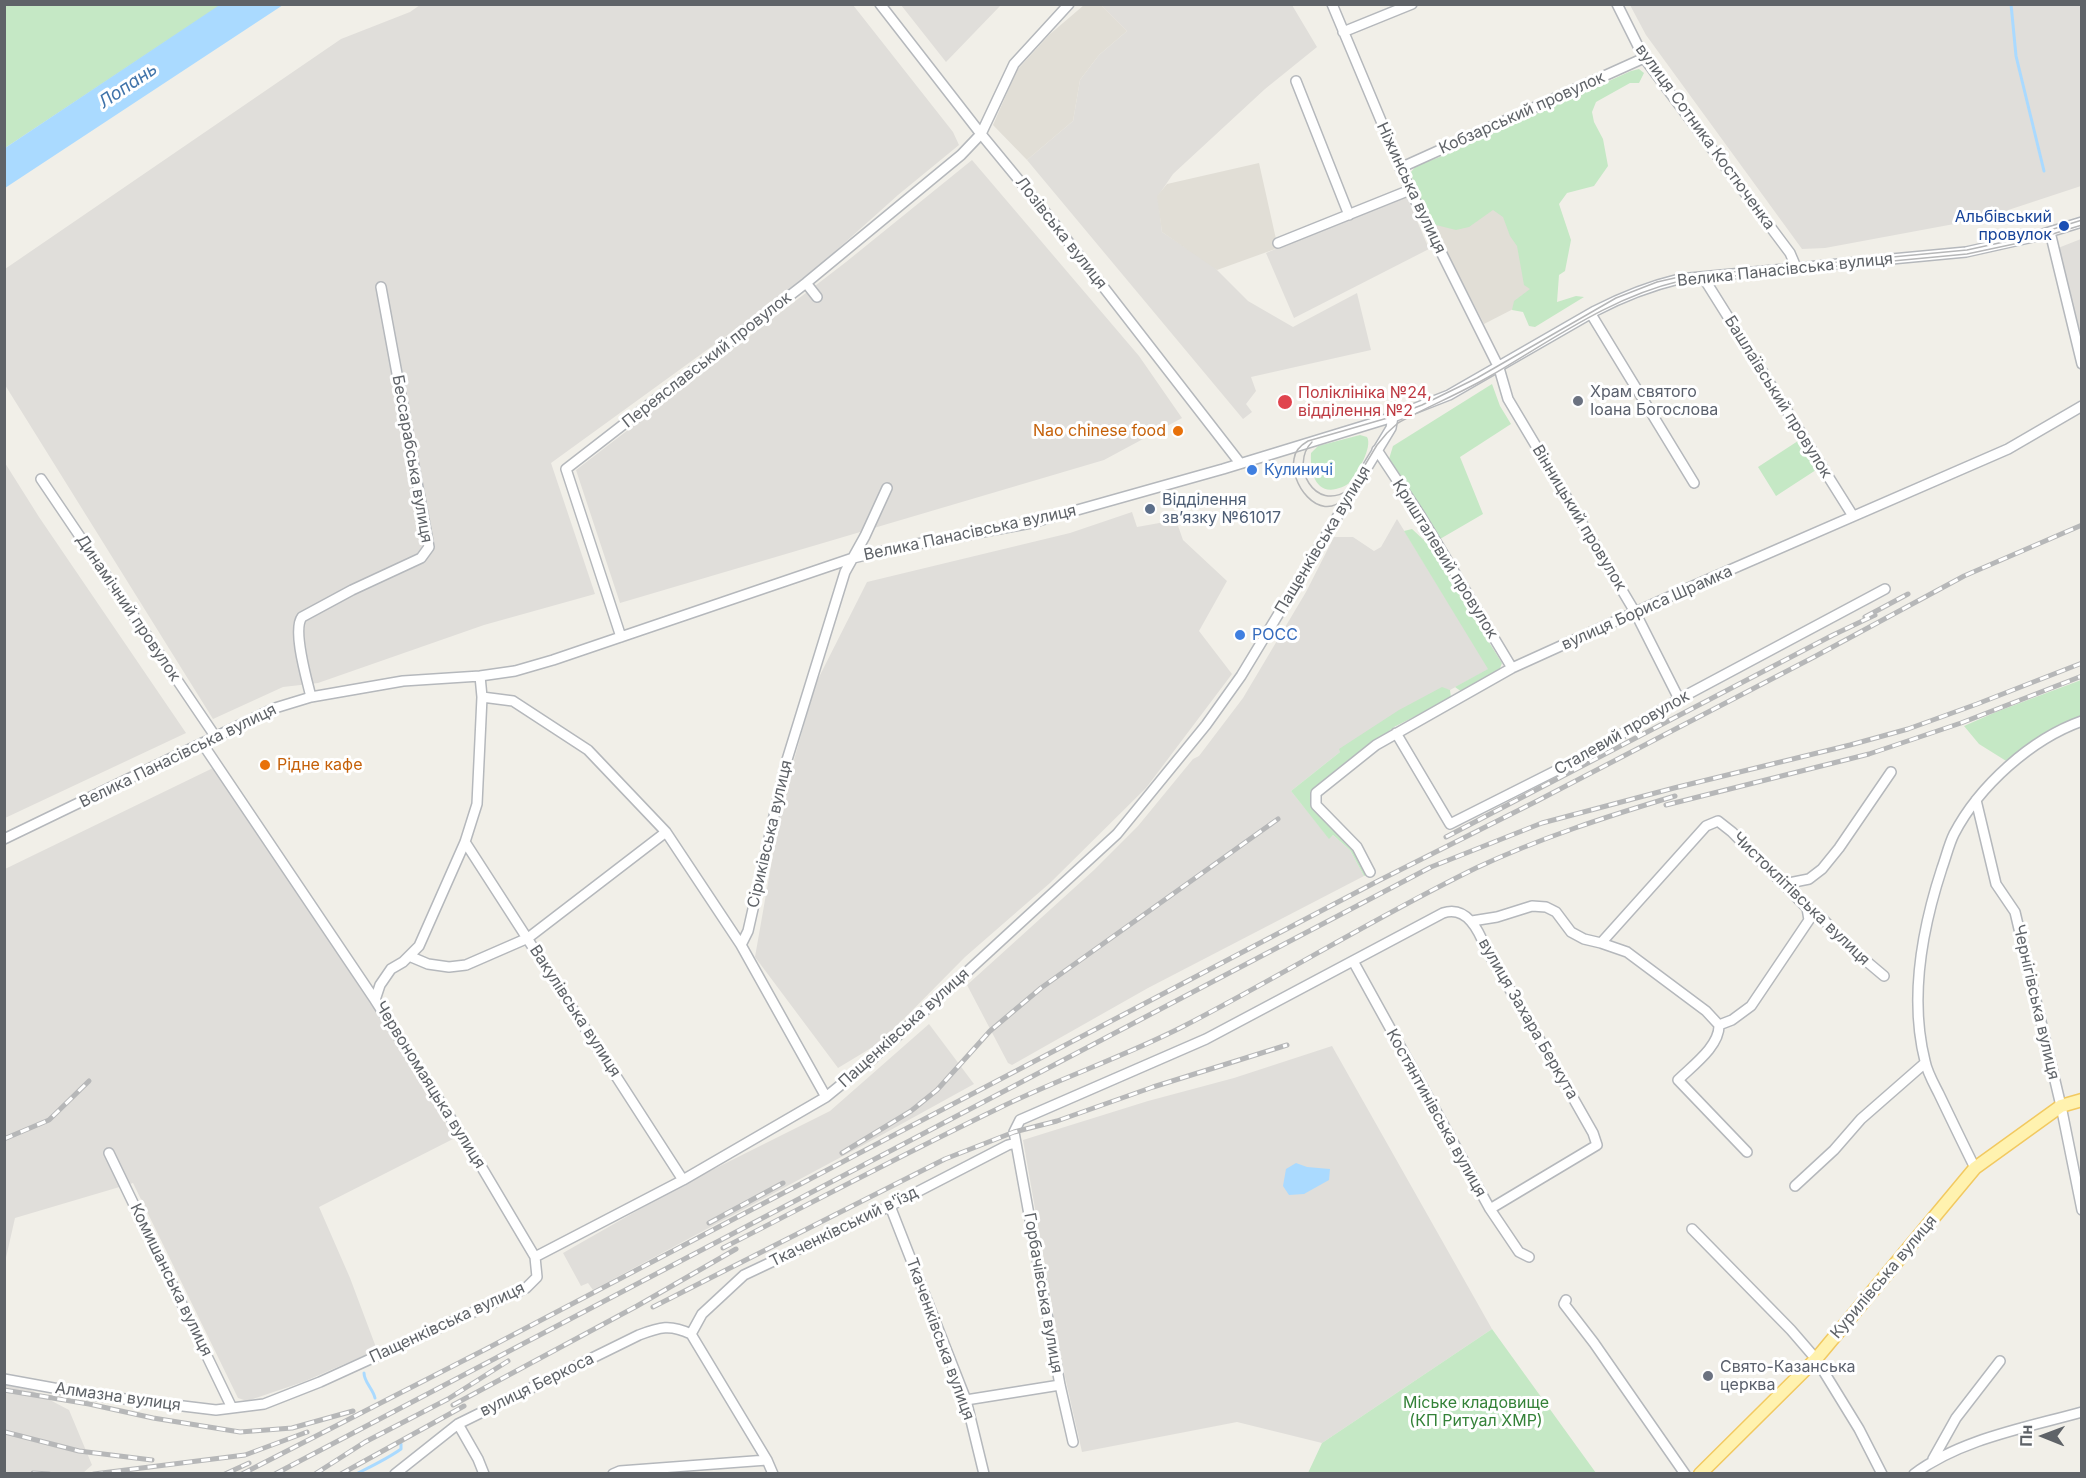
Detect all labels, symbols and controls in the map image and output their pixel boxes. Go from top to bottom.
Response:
street label: вулиця Сотника Костюченка [1631,40,1779,234]
water label: Лопань [94,58,162,114]
street label: Кобзарський провулок [1436,68,1608,158]
street label: Ніжинська вулиця [1372,119,1450,257]
street label: Лозівська вулиця [1011,173,1111,293]
place label: Альбівський провулок [1955,207,2052,245]
marker: Альбівський провулок [2057,219,2071,233]
street label: Велика Панасівська вулиця [1676,249,1894,291]
street label: Переяславський провулок [619,288,795,432]
street label: Башлаївський провулок [1720,312,1836,482]
street label: Бессарабська вулиця [388,374,436,544]
place label: Храм святого Іоана Богослова [1590,382,1718,420]
place label: Поліклініка №24, відділення №2 [1298,383,1432,421]
marker: Поліклініка №24, відділення №2 [1276,393,1294,411]
marker: Храм святого Іоана Богослова [1571,394,1585,408]
place label: Nao chinese food [1033,421,1166,441]
marker: Nao chinese food [1171,424,1185,438]
street label: Вінницький провулок [1528,442,1630,594]
place label: Кулиничі [1264,460,1333,480]
marker: Кулиничі [1245,463,1259,477]
street label: Пащенківська вулиця [1271,463,1375,617]
street label: Кришталевий провулок [1388,476,1502,642]
place label: Відділення зв’язку №61017 [1162,490,1281,528]
street label: Велика Панасівська вулиця [862,501,1078,565]
marker: Відділення зв’язку №61017 [1143,502,1157,516]
street label: Динамічний провулок [72,531,184,685]
street label: вулиця Бориса Шрамка [1559,562,1735,654]
place label: РОСС [1252,625,1298,645]
marker: РОСС [1233,628,1247,642]
street label: Сталевий провулок [1551,687,1693,779]
street label: Велика Панасівська вулиця [76,700,280,812]
place label: Рідне кафе [277,755,362,775]
marker: Рідне кафе [258,758,272,772]
street label: Сіриківська вулиця [744,758,796,910]
street label: Чистоклітівська вулиця [1728,828,1874,970]
street label: Чернігівська вулиця [2009,923,2063,1081]
street label: вулиця Захара Беркута [1474,935,1582,1103]
street label: Вакулівська вулиця [525,942,625,1080]
street label: Пащенківська вулиця [835,964,973,1092]
street label: Червономаяцька вулиця [371,998,489,1172]
street label: Костянтинівська вулиця [1382,1026,1490,1200]
street label: Ткаченківський в'їзд [767,1183,921,1271]
street label: Комишанська вулиця [126,1200,216,1360]
street label: Горбачівська вулиця [1019,1211,1067,1375]
street label: Курилівська вулиця [1827,1211,1941,1343]
street label: Ткаченківська вулиця [902,1255,978,1423]
street label: Пащенківська вулиця [366,1279,528,1367]
street label: вулиця Беркоса [477,1349,597,1421]
place label: Свято-Казанська церква [1720,1357,1856,1395]
marker: Свято-Казанська церква [1701,1369,1715,1383]
street label: Алмазна вулиця [54,1379,182,1415]
park label: Міське кладовище (КП Ритуал ХМР) [1403,1393,1549,1431]
north arrow [2014,1406,2074,1466]
text: Пн [2016,1425,2036,1447]

